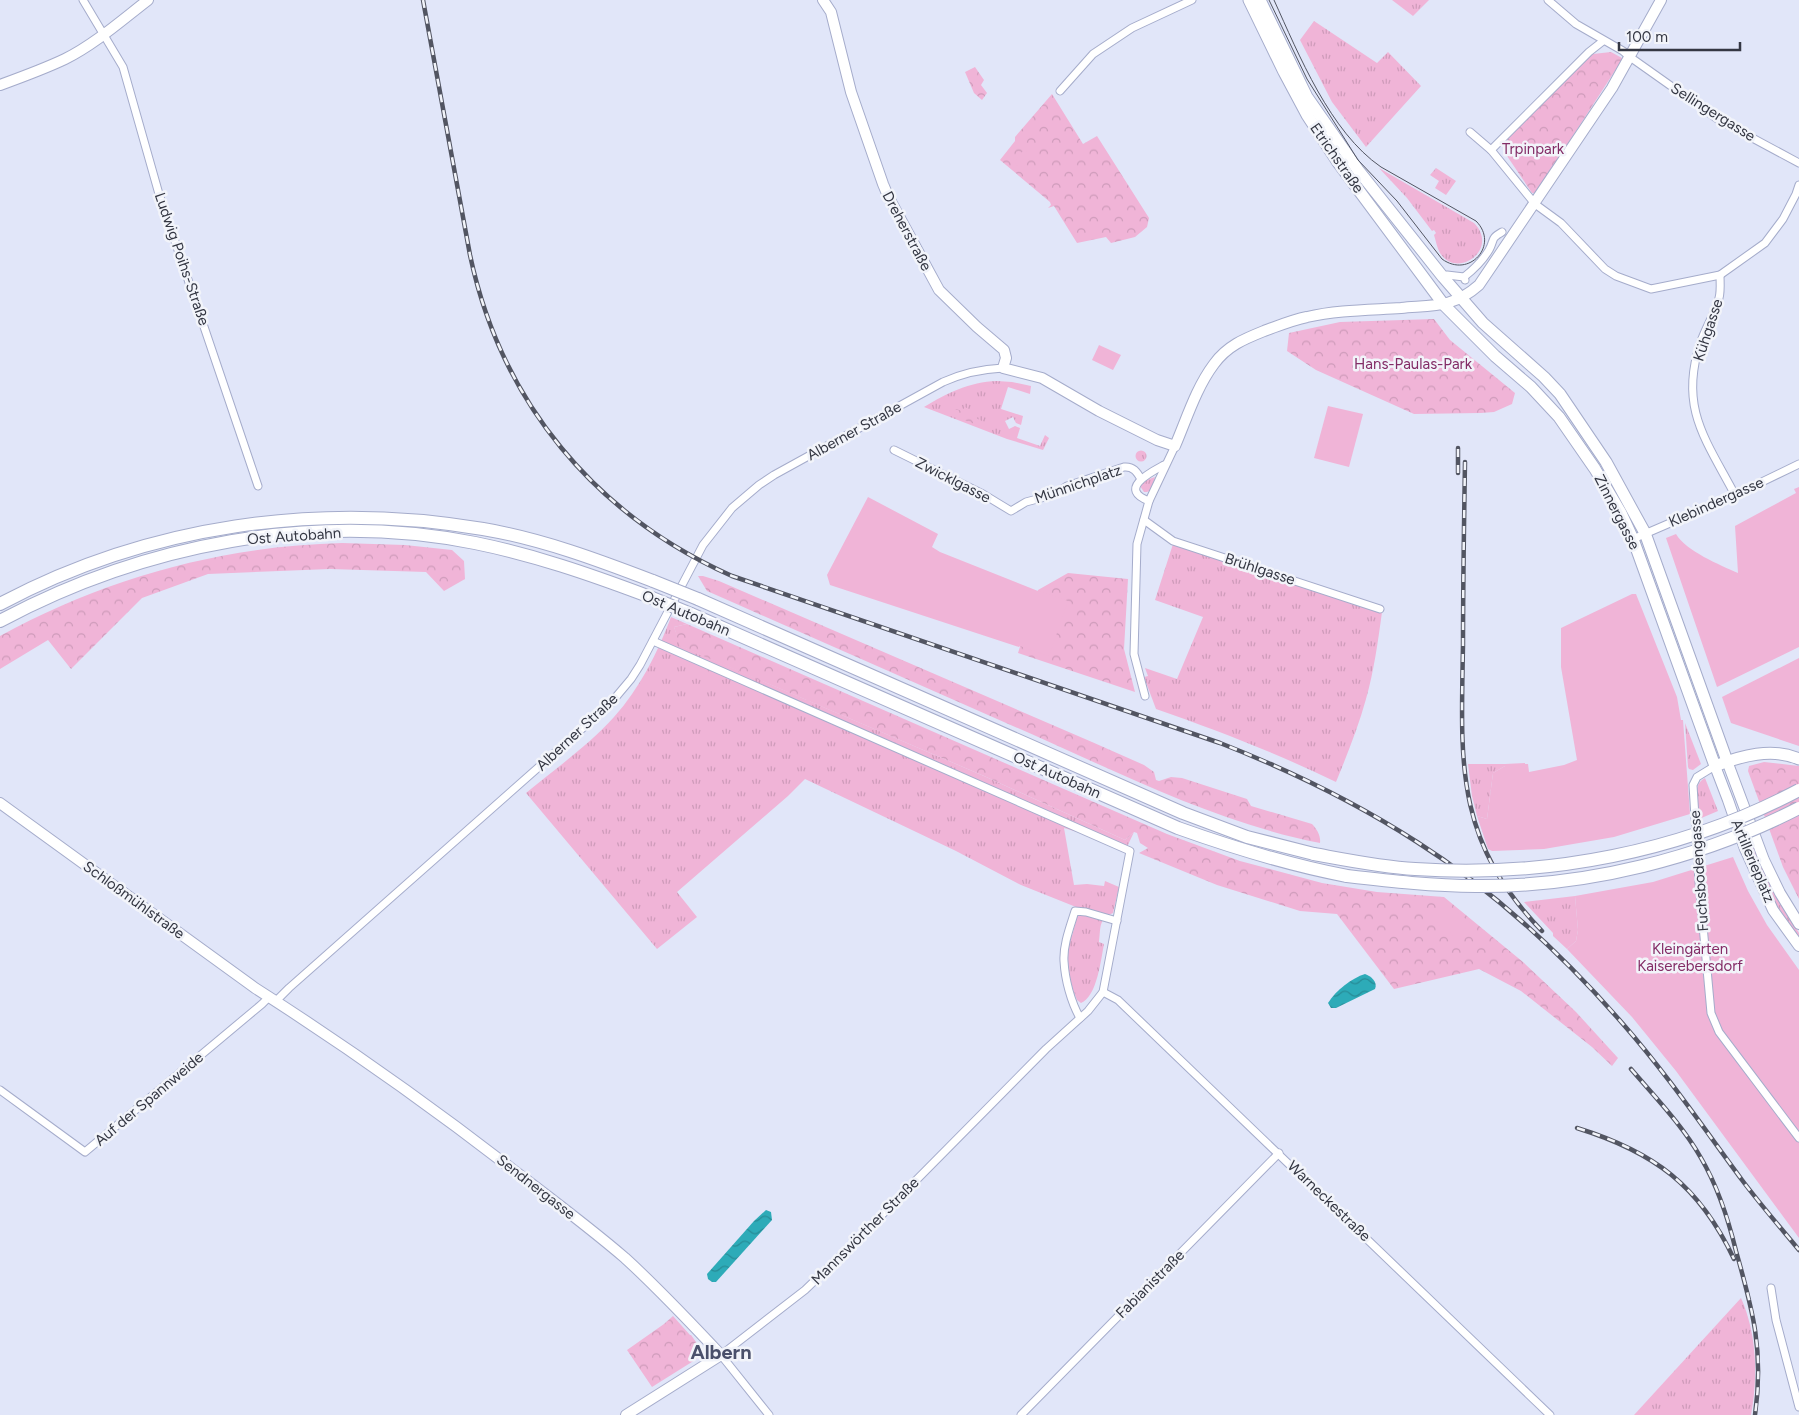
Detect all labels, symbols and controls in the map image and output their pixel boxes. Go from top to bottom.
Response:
scale bar [1619,20,1740,52]
text: 100 m [1626,28,1668,46]
street label: Sellingergasse [1667,79,1759,145]
street label: Etrichstraße [1306,119,1368,197]
park label: Trpinpark [1502,140,1565,158]
street label: Dreherstraße [879,188,935,274]
street label: Ludwig Poihs-Straße [151,190,213,328]
street label: Kühgasse [1689,297,1727,363]
park label: Hans-Paulas-Park [1354,355,1473,373]
street label: Alberner Straße [804,398,904,464]
street label: Zwicklgasse [912,453,994,507]
street label: Münnichplatz [1032,461,1124,507]
street label: Zinnergasse [1590,472,1644,552]
street label: Klebindergasse [1666,473,1766,531]
street label: Ost Autobahn [246,524,342,548]
street label: Brühlgasse [1223,549,1297,589]
street label: Ost Autobahn [639,586,733,640]
street label: Alberner Straße [532,690,622,774]
street label: Ost Autobahn [1010,748,1104,802]
street label: Fuchsbodengasse [1686,810,1712,932]
street label: Artillerieplatz [1727,817,1779,905]
street label: Schloßmühlstraße [80,857,188,943]
park label: Kleingärten Kaiserebersdorf [1637,940,1743,975]
street label: Auf der Spannweide [91,1048,207,1150]
street label: Sendnergasse [493,1151,579,1223]
street label: Warneckestraße [1284,1157,1374,1245]
street label: Mannswörther Straße [807,1173,923,1289]
street label: Fabianistraße [1112,1246,1188,1322]
district label: Albern [690,1340,752,1364]

